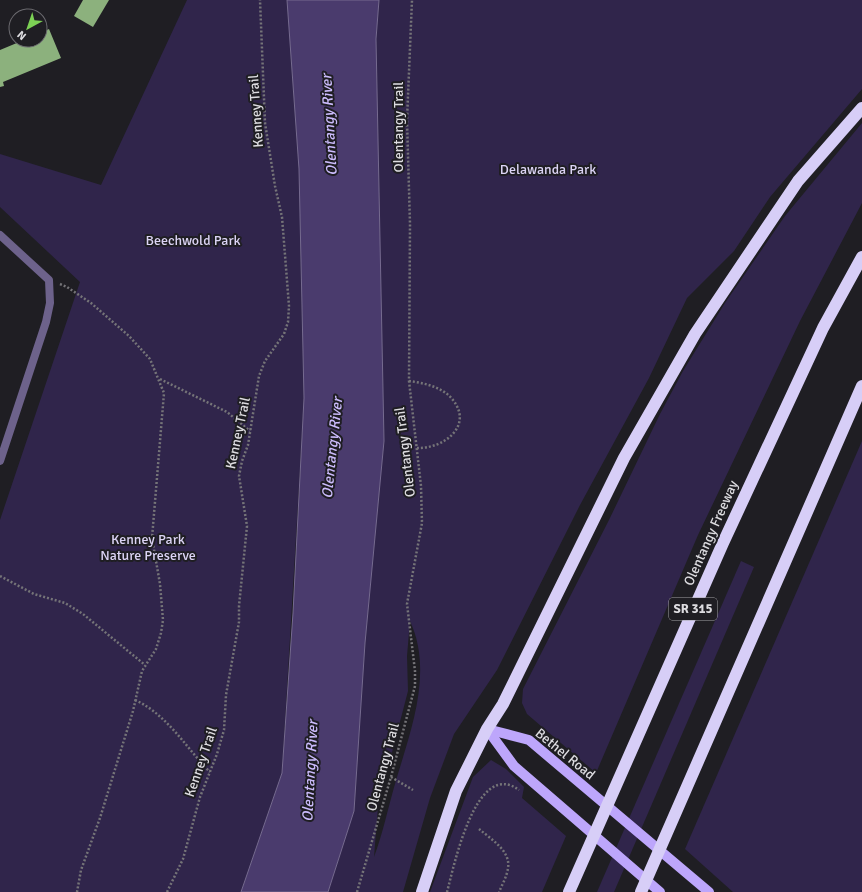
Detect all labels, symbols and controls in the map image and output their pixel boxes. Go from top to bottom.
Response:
north arrow [8,8,48,48]
text: N [15,28,29,43]
water label: Olentangy River [317,71,341,176]
street label: Kenney Trail [245,74,267,148]
street label: Olentangy Trail [390,82,407,172]
park label: Delawanda Park [500,161,596,178]
park label: Beechwold Park [145,232,241,249]
water label: Olentangy River [318,394,347,499]
street label: Kenney Trail [222,395,254,471]
street label: Olentangy Trail [391,406,419,498]
street label: Olentangy Freeway [680,477,742,588]
park label: Kenney Park Nature Preserve [100,531,196,564]
road number: SR 315 [669,598,717,620]
water label: Olentangy River [298,717,322,822]
street label: Olentangy Trail [363,721,403,813]
street label: Kenney Trail [181,725,221,799]
street label: Bethel Road [532,725,598,783]

